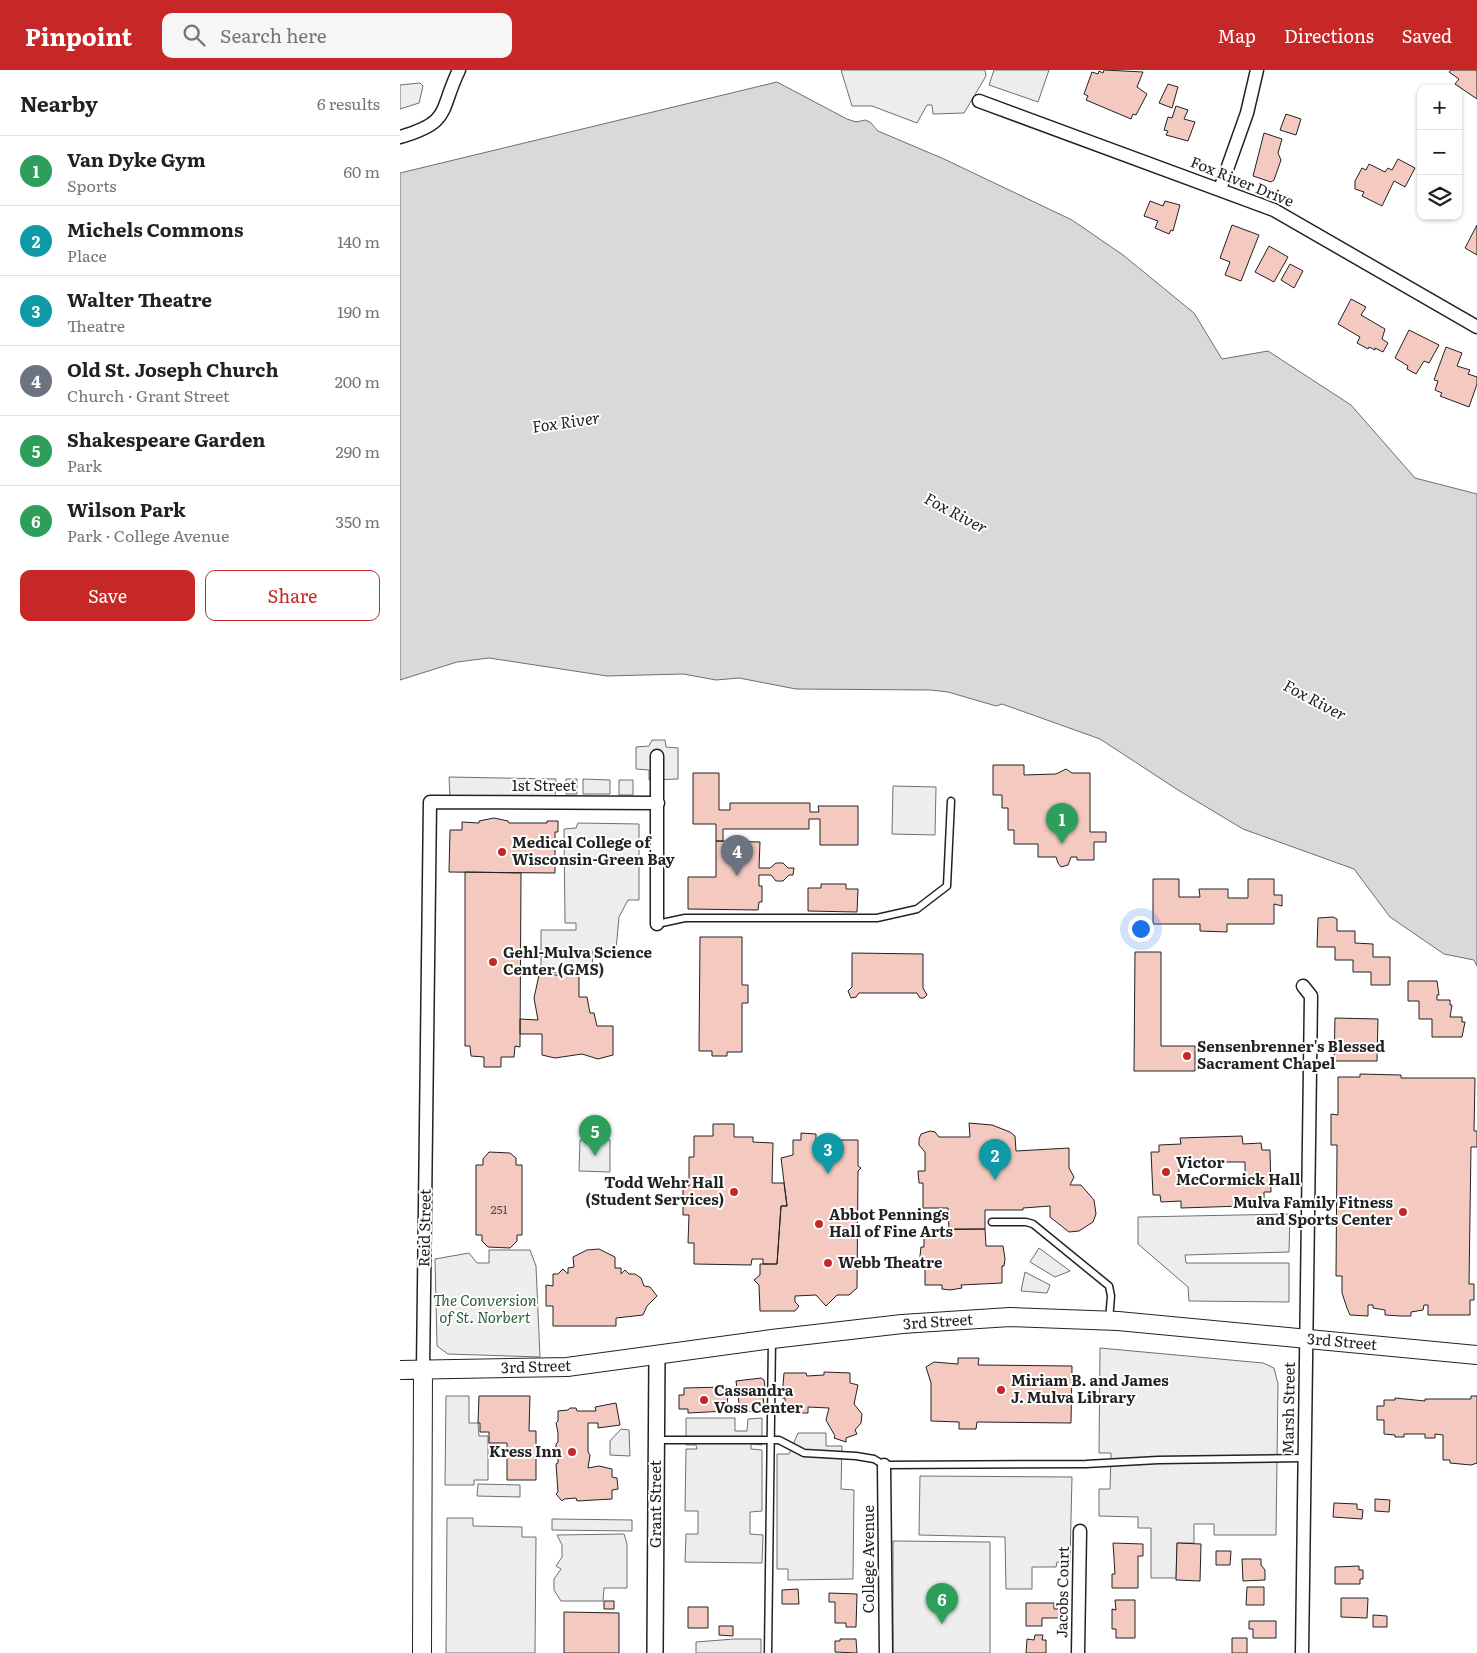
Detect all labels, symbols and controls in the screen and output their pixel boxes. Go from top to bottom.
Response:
search box [162,13,512,58]
text: Pinpoint [25,18,132,53]
icon: search [180,21,208,49]
text: Search here [220,21,327,49]
text: Map [1218,22,1256,49]
text: Directions [1284,22,1374,49]
text: Saved [1402,22,1452,49]
map controls [1417,85,1462,220]
button: + [1417,85,1462,130]
text: Nearby [20,87,98,118]
text: 6 results [317,91,380,115]
button: − [1417,130,1462,175]
text: Van Dyke Gym [67,145,206,173]
street label: Fox River Drive [1187,149,1298,212]
text: 1 [33,159,39,183]
text: 60 m [343,159,380,183]
text: Sports [67,173,117,197]
button: layers [1417,175,1462,220]
text: Michels Commons [67,215,243,243]
text: 2 [32,229,40,253]
text: 140 m [337,229,380,253]
text: Place [67,243,107,267]
text: Walter Theatre [67,285,212,313]
text: 3 [32,299,40,323]
text: 190 m [337,299,380,323]
text: Theatre [67,313,125,337]
text: Old St. Joseph Church [67,355,279,383]
text: 4 [31,369,41,393]
text: 200 m [335,369,380,393]
text: Church · Grant Street [67,383,230,407]
water label: Fox River [530,404,601,438]
text: Shakespeare Garden [67,425,266,453]
text: 5 [32,439,40,463]
text: 290 m [336,439,380,463]
text: Park [67,453,102,477]
water label: Fox River [921,485,992,539]
text: Wilson Park [67,495,186,523]
text: 6 [31,509,41,533]
text: 350 m [335,509,380,533]
text: Park · College Avenue [67,523,229,547]
button: Save [20,570,195,621]
button: Share [205,570,380,621]
water label: Fox River [1280,672,1351,726]
street label: 1st Street [512,773,576,796]
pin: 1 [1046,803,1078,844]
place label: Medical College of Wisconsin-Green Bay [512,830,676,870]
pin: 4 [721,835,753,876]
marker: Medical College of Wisconsin-Green Bay [496,846,508,858]
your location [1128,916,1154,942]
place label: Gehl-Mulva Science Center (GMS) [503,940,653,980]
marker: Gehl-Mulva Science Center (GMS) [487,956,499,968]
place label: Sensenbrenner's Blessed Sacrament Chapel [1197,1034,1385,1074]
marker: Sensenbrenner's Blessed Sacrament Chapel [1181,1050,1193,1062]
pin: 5 [579,1115,611,1156]
pin: 3 [812,1133,844,1174]
pin: 2 [979,1139,1011,1180]
place label: Victor McCormick Hall [1176,1150,1301,1190]
marker: Victor McCormick Hall [1160,1166,1172,1178]
place label: Todd Wehr Hall (Student Services) [586,1170,725,1210]
marker: Todd Wehr Hall (Student Services) [728,1186,740,1198]
street label: Reid Street [411,1189,436,1267]
place label: Mulva Family Fitness and Sports Center [1233,1190,1394,1230]
house number: 251 [490,1200,508,1218]
place label: Abbot Pennings Hall of Fine Arts [829,1202,953,1242]
marker: Mulva Family Fitness and Sports Center [1397,1206,1409,1218]
marker: Abbot Pennings Hall of Fine Arts [813,1218,825,1230]
place label: Webb Theatre [838,1250,943,1273]
marker: Webb Theatre [822,1257,834,1269]
park label: The Conversion of St. Norbert [433,1288,537,1328]
street label: 3rd Street [902,1307,974,1334]
street label: 3rd Street [1306,1326,1378,1355]
street label: 3rd Street [500,1353,571,1378]
street label: Marsh Street [1275,1362,1300,1454]
place label: Miriam B. and James J. Mulva Library [1011,1368,1169,1408]
place label: Cassandra Voss Center [714,1378,803,1418]
marker: Miriam B. and James J. Mulva Library [995,1384,1007,1396]
marker: Cassandra Voss Center [698,1394,710,1406]
place label: Kress Inn [489,1439,563,1462]
marker: Kress Inn [566,1446,578,1458]
street label: Grant Street [643,1460,666,1548]
street label: College Avenue [856,1505,879,1613]
street label: Jacobs Court [1049,1546,1074,1638]
pin: 6 [926,1583,958,1624]

